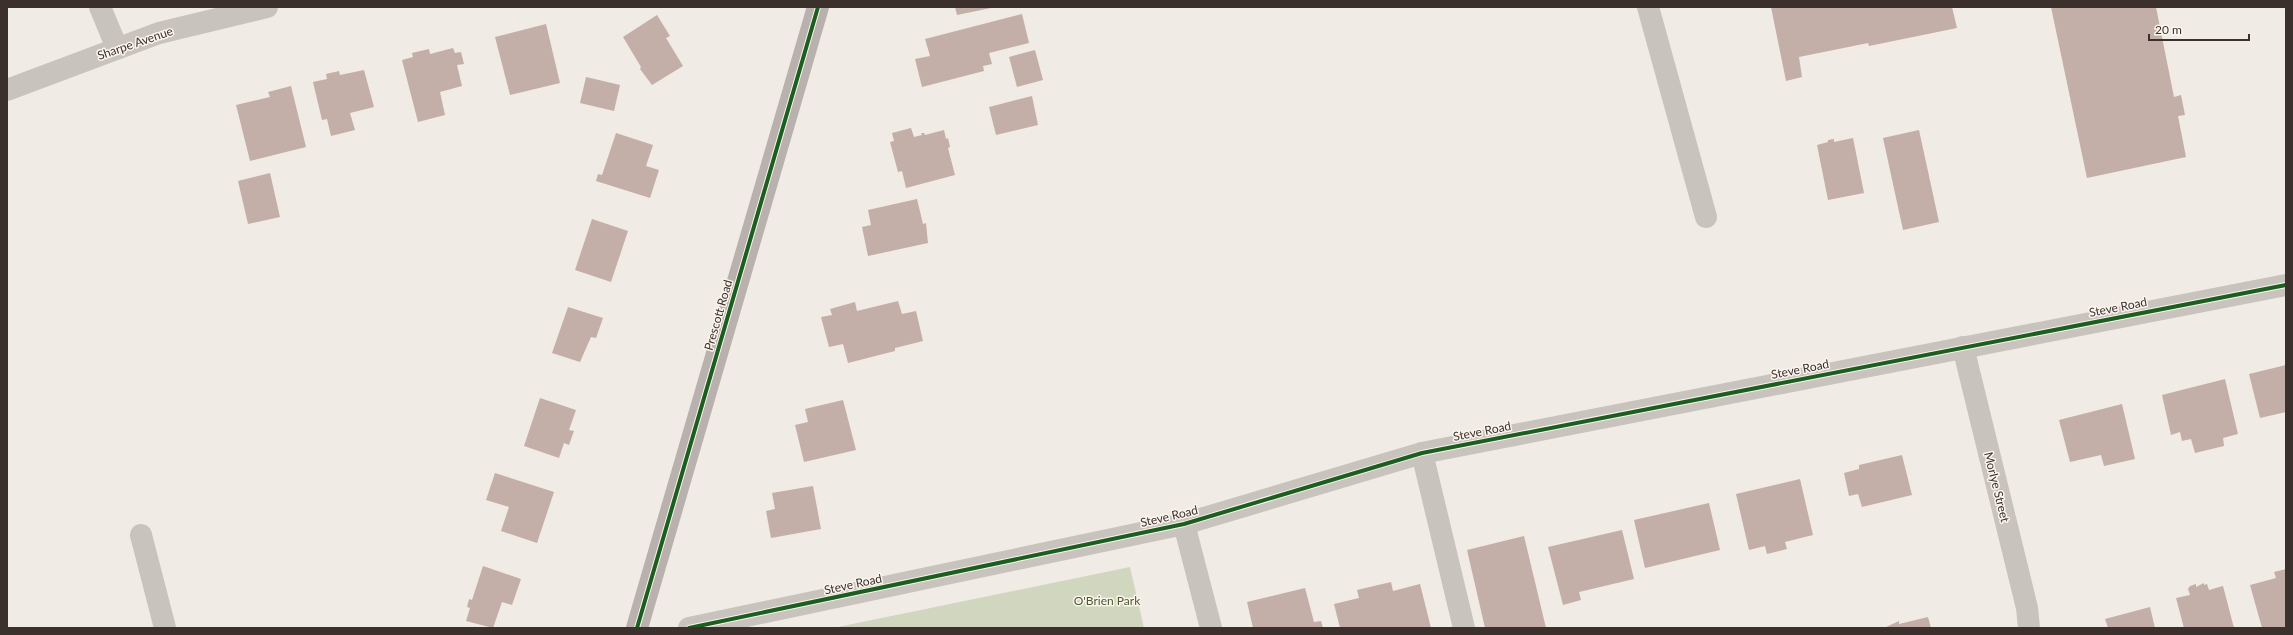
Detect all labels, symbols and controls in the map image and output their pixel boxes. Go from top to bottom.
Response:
scale bar [2149,16,2249,42]
text: 20 m [2155,22,2182,37]
street label: Sharpe Avenue [95,23,175,63]
street label: Prescott Road [701,278,735,352]
street label: Steve Road [2088,294,2148,320]
street label: Steve Road [1770,356,1830,382]
street label: Steve Road [1452,418,1512,444]
street label: Morlye Street [1981,450,2013,524]
street label: Steve Road [1139,502,1199,530]
street label: Steve Road [823,571,883,597]
park label: O'Brien Park [1074,593,1141,608]

